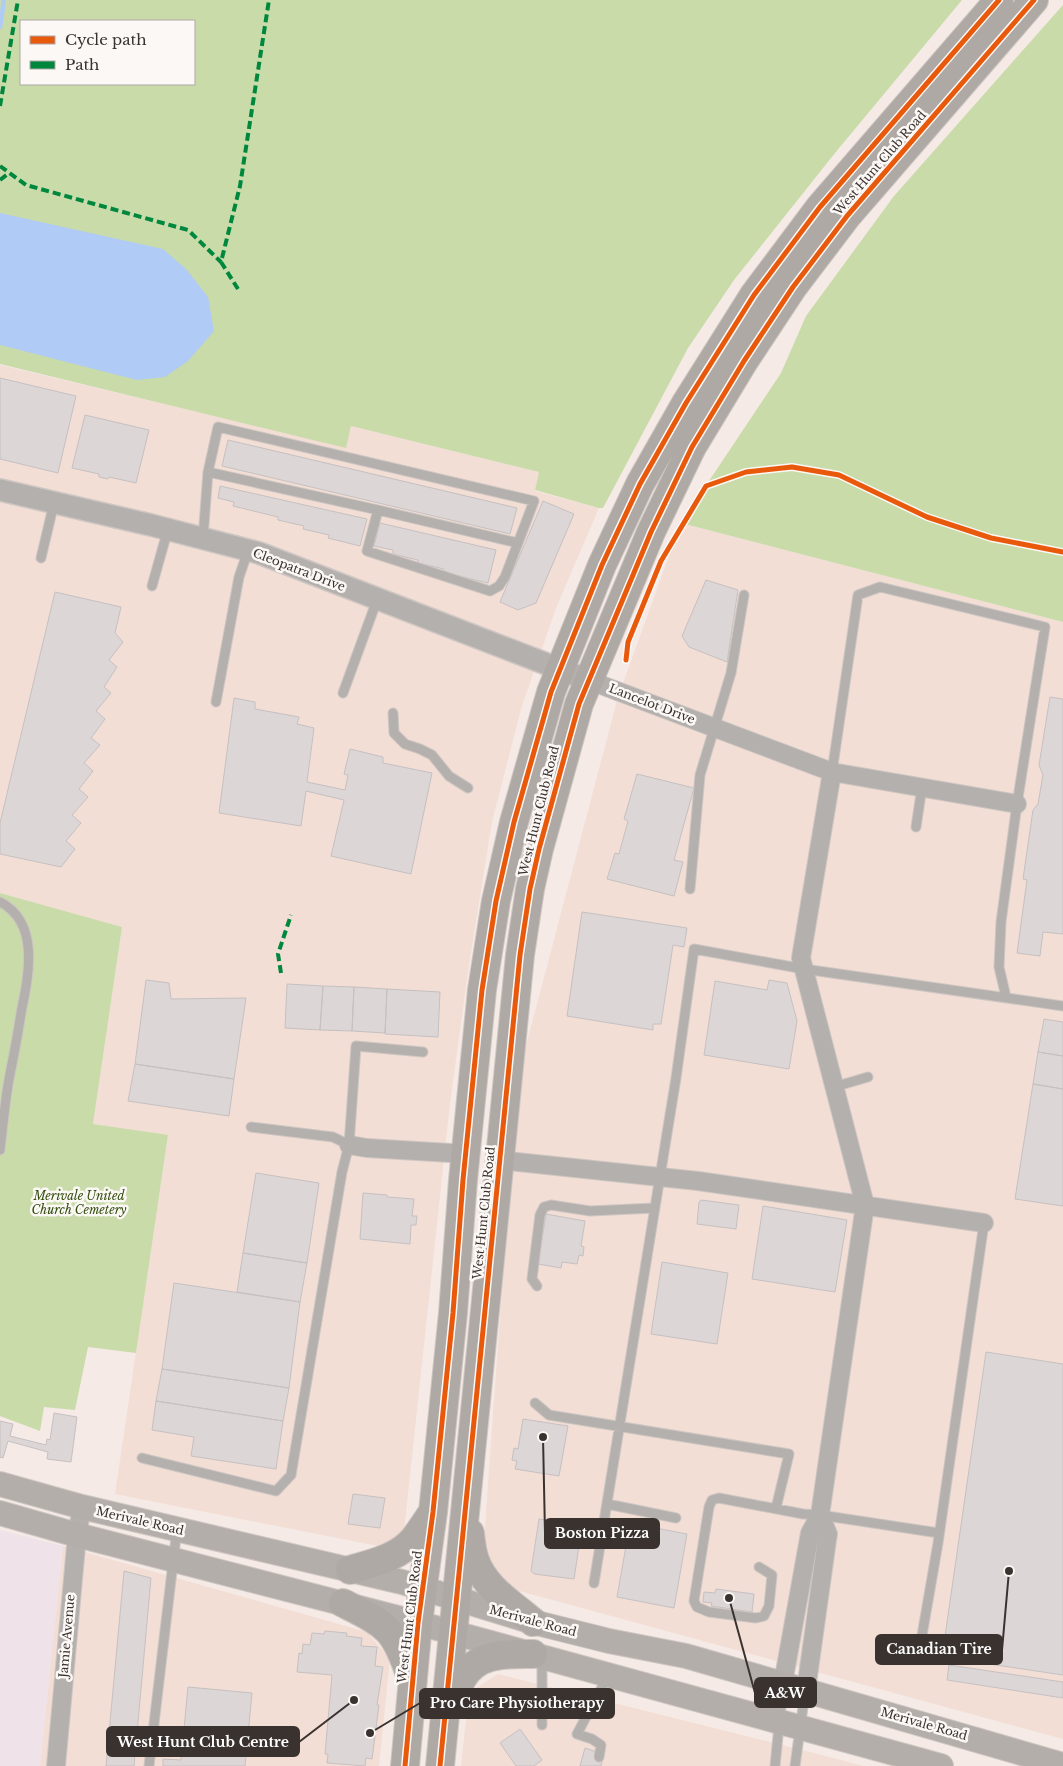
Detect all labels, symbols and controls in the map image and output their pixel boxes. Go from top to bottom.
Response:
legend [20,20,195,85]
text: Cycle path [65,30,147,49]
text: Path [65,55,99,74]
street label: West Hunt Club Road [830,107,929,219]
street label: Cleopatra Drive [251,545,348,594]
street label: Lancelot Drive [607,680,697,727]
street label: West Hunt Club Road [515,744,562,878]
street label: West Hunt Club Road [469,1146,498,1281]
park label: Merivale United Church Cemetery [32,1188,127,1217]
street label: Merivale Road [95,1503,185,1538]
callout: Boston Pizza [545,1519,659,1548]
text: Boston Pizza [555,1524,649,1542]
street label: West Hunt Club Road [394,1550,425,1685]
street label: Jamie Avenue [55,1594,78,1680]
street label: Merivale Road [488,1602,578,1639]
callout: Canadian Tire [876,1635,1002,1664]
text: Canadian Tire [886,1640,992,1658]
callout: A&W [755,1678,816,1707]
text: A&W [764,1684,806,1702]
callout: Pro Care Physiotherapy [420,1689,614,1718]
text: Pro Care Physiotherapy [430,1694,605,1712]
street label: Merivale Road [879,1704,969,1743]
callout: West Hunt Club Centre [107,1727,299,1756]
text: West Hunt Club Centre [116,1733,289,1751]

